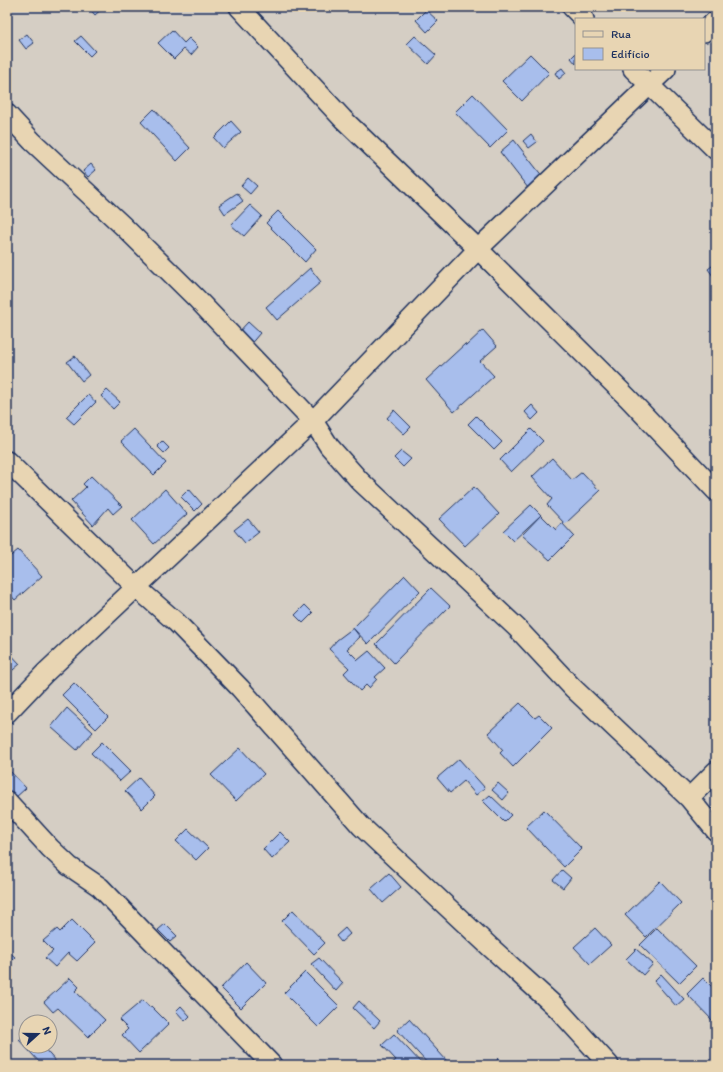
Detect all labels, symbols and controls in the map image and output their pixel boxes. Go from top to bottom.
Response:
legend [575,18,705,70]
text: Rua [611,27,631,41]
text: Edifício [611,47,650,61]
north arrow [18,1014,58,1054]
text: N [39,1025,54,1036]

